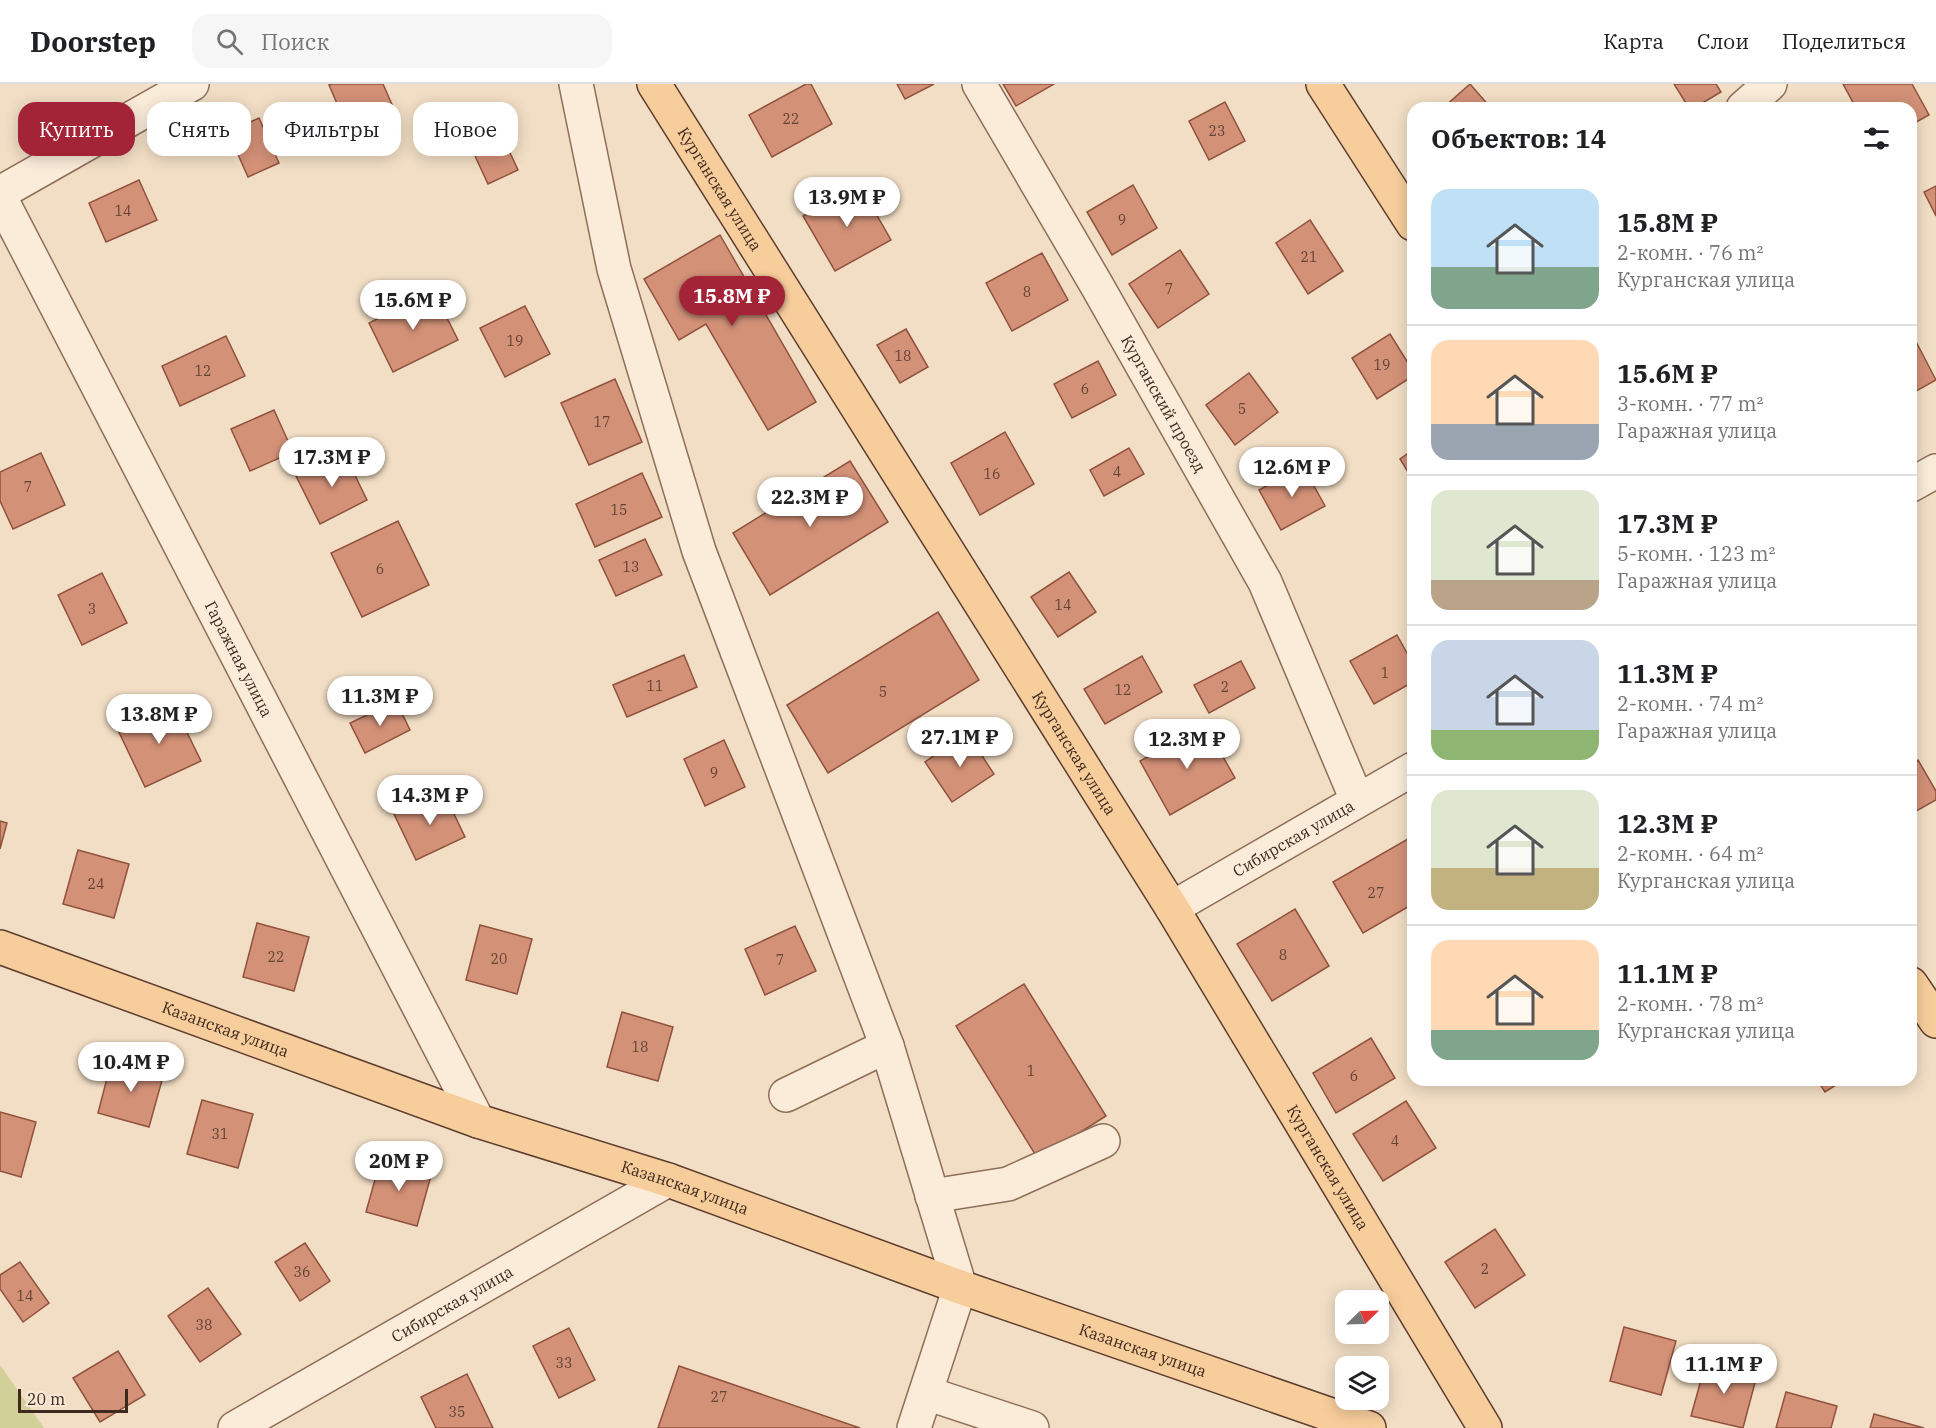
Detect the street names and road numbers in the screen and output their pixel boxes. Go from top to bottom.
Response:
street label: Курганская улица [674,123,767,255]
street label: Курганский проезд [1117,331,1211,476]
street label: Гаражная улица [201,597,277,721]
street label: Курганская улица [1028,687,1121,819]
street label: Сибирская улица [1229,795,1358,881]
street label: Казанская улица [159,997,292,1061]
street label: Курганская улица [1283,1101,1374,1234]
street label: Казанская улица [619,1156,752,1219]
street label: Сибирская улица [388,1261,517,1346]
street label: Казанская улица [1076,1319,1209,1381]

